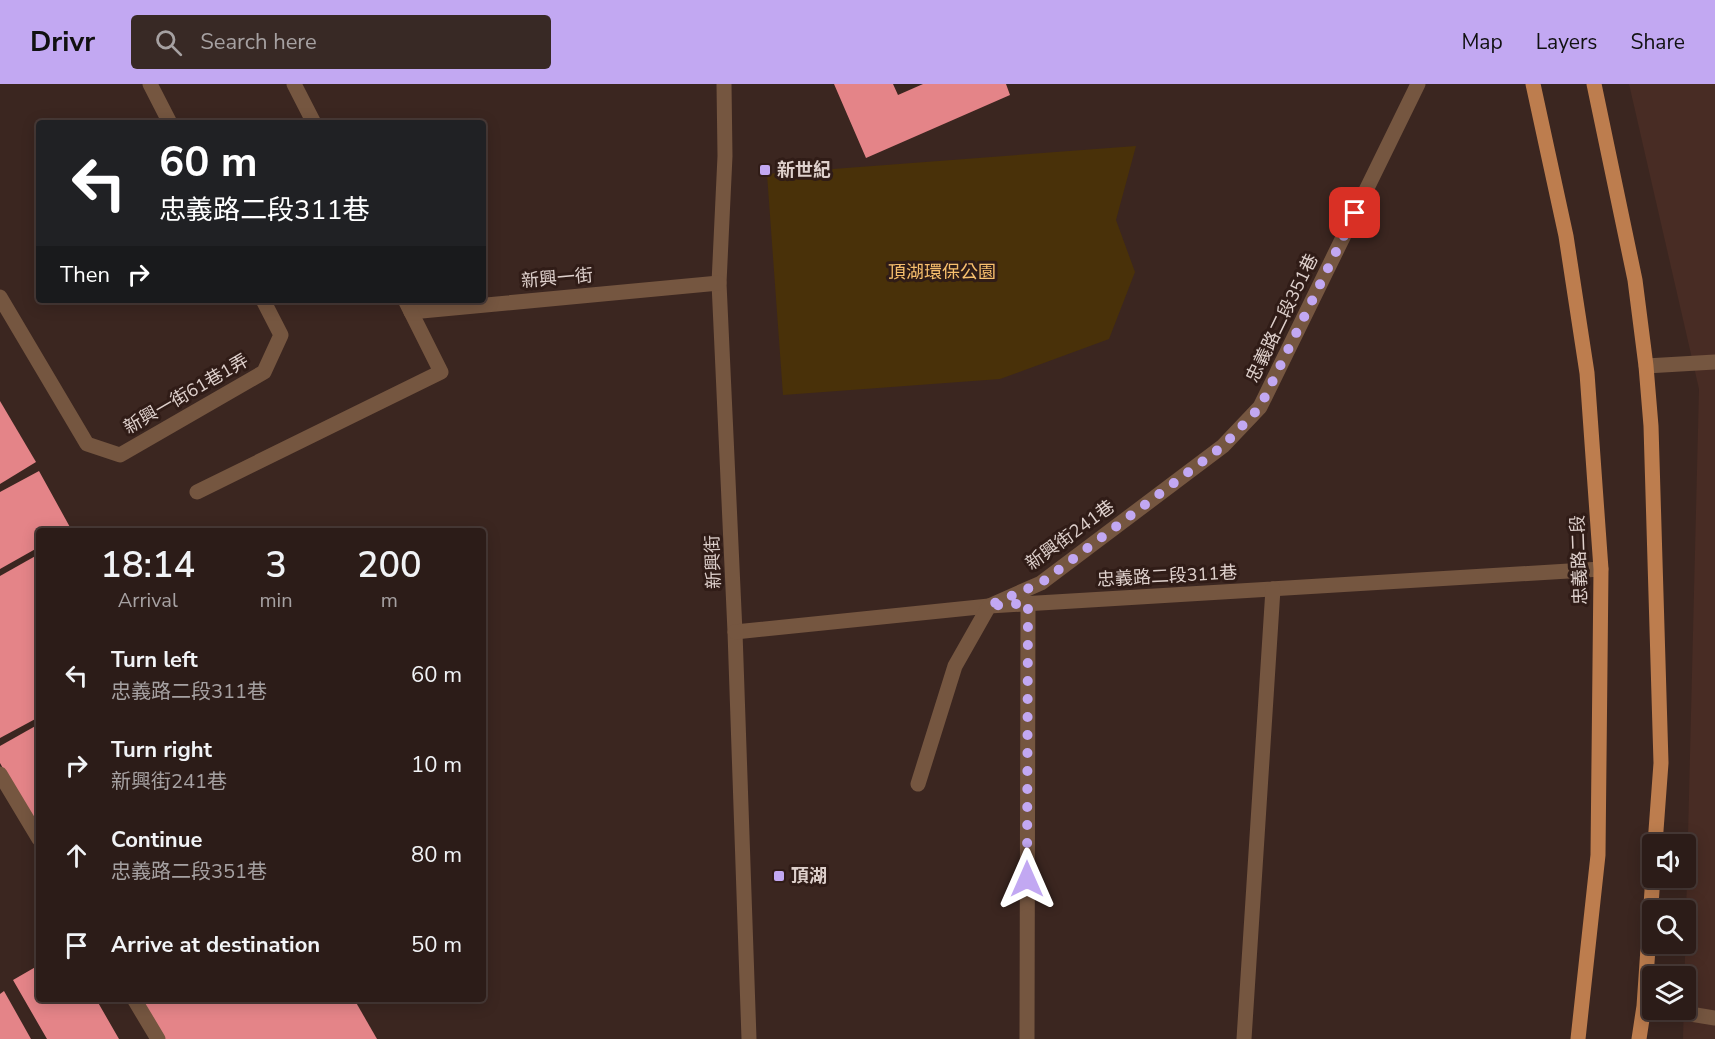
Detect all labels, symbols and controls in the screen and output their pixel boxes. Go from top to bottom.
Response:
search box [131,15,551,69]
text: Drivr [30,23,95,61]
icon: search [152,26,185,59]
text: Search here [200,27,317,57]
text: Map [1461,28,1503,56]
text: Layers [1536,28,1597,56]
text: Share [1630,28,1685,56]
text: 60 m [159,134,258,191]
icon: left [60,144,138,222]
place label: 新世紀 [777,158,831,182]
marker: 新世紀 [758,163,772,177]
pin [1329,187,1380,238]
text: 忠義路二段311巷 [159,192,370,229]
icon: arrive [1338,196,1371,229]
street label: 忠義路二段351巷 [1240,250,1324,386]
icon: right [122,258,155,291]
text: Then [60,260,110,290]
park label: 頂湖環保公園 [888,260,996,284]
street label: 新興一街 [520,263,594,293]
street label: 新興一街61巷1弄 [119,349,253,439]
street label: 新興街241巷 [1021,495,1119,575]
street label: 忠義路二段 [1565,515,1593,605]
street label: 新興街 [700,535,726,589]
text: 18:14 [100,541,195,590]
text: 3 [265,541,287,590]
text: 200 [357,541,422,590]
street label: 忠義路二段311巷 [1096,560,1238,592]
text: Arrival [118,587,178,614]
text: min [260,587,293,614]
text: m [381,587,398,614]
text: Turn left [111,645,198,675]
icon: left [60,659,93,692]
text: 60 m [411,660,462,690]
text: 忠義路二段311巷 [111,678,267,705]
text: Turn right [111,735,212,765]
icon: right [60,749,93,782]
text: 10 m [411,750,462,780]
text: 新興街241巷 [111,768,227,795]
text: Continue [111,825,202,855]
map controls [1642,834,1696,1020]
button: sound [1642,834,1696,888]
icon: ahead [60,839,93,872]
text: 80 m [411,840,462,870]
position arrow [995,847,1059,911]
text: 忠義路二段351巷 [111,858,267,885]
place label: 頂湖 [791,864,827,888]
marker: 頂湖 [772,869,786,883]
button: search [1642,900,1696,954]
icon: arrive [60,929,93,962]
text: Arrive at destination [111,930,320,960]
text: 50 m [411,930,462,960]
button: layers [1642,966,1696,1020]

